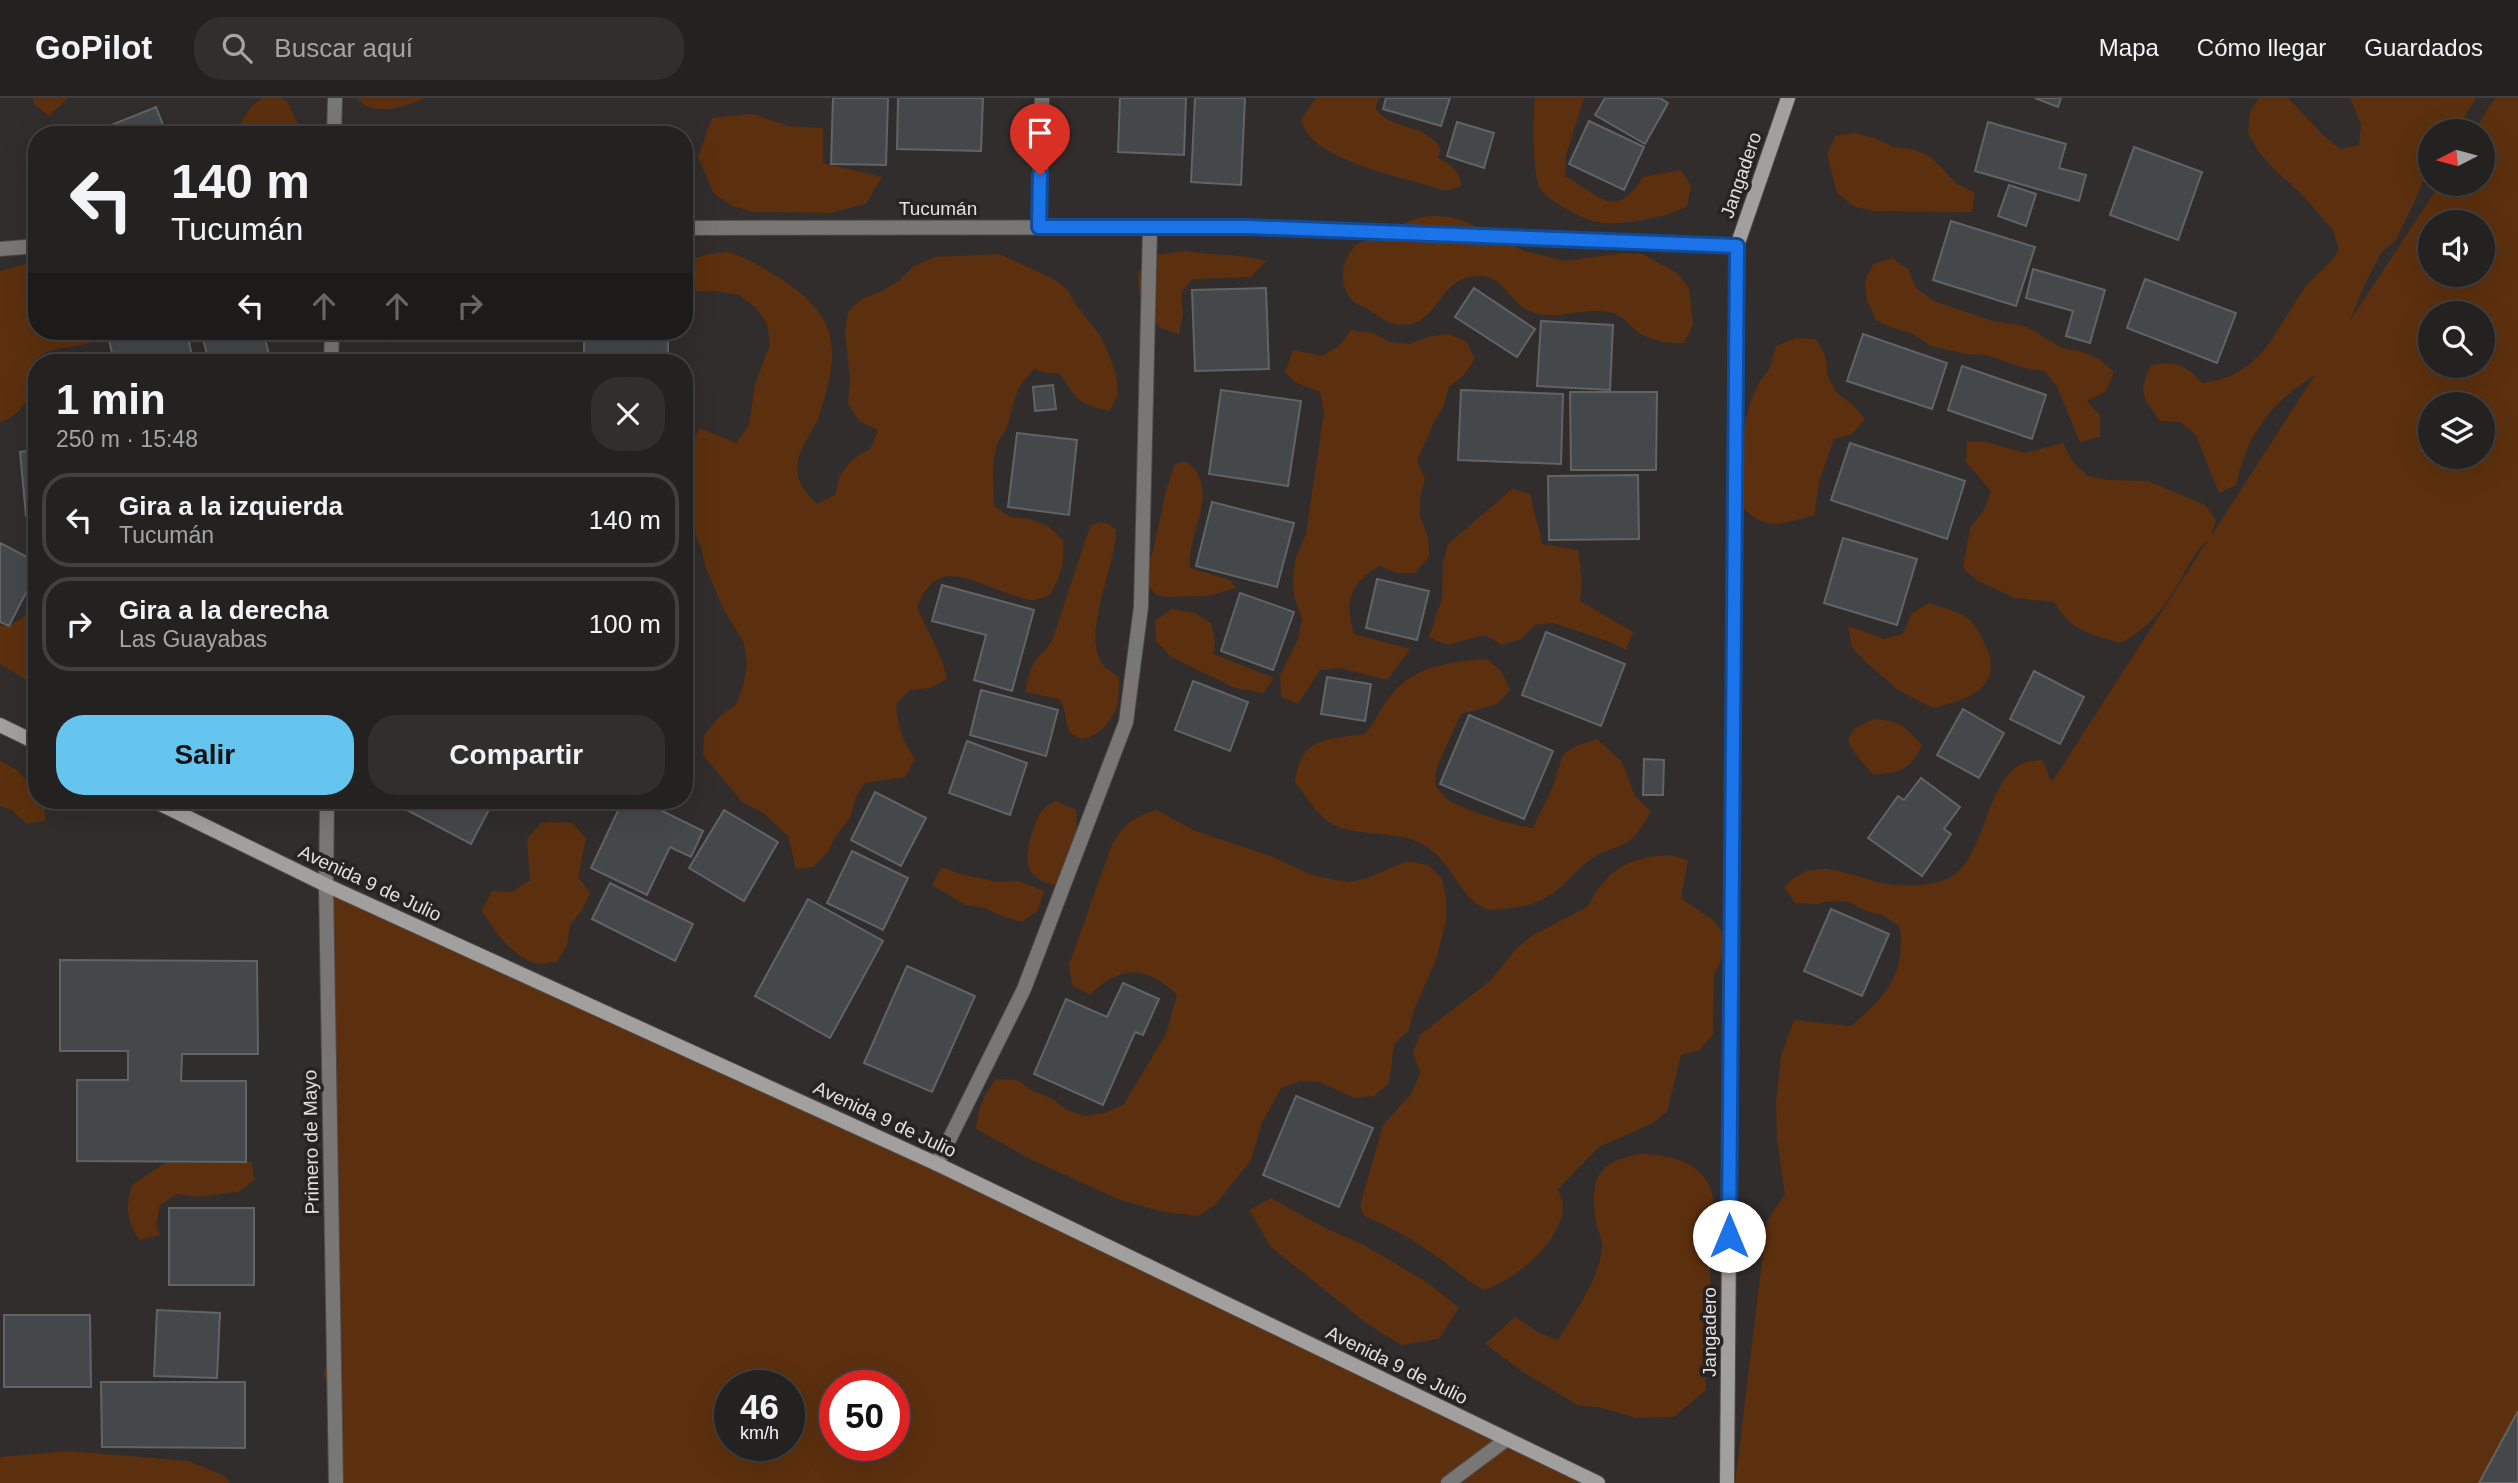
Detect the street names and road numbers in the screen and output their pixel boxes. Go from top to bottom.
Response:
street label: Jangadero [1716,129,1766,221]
street label: Tucumán [899,198,977,219]
street label: Avenida 9 de Julio [295,841,445,925]
street label: Primero de Mayo [299,1069,323,1215]
street label: Avenida 9 de Julio [810,1077,960,1161]
street label: Jangadero [1699,1287,1720,1377]
street label: Avenida 9 de Julio [1323,1322,1471,1408]

